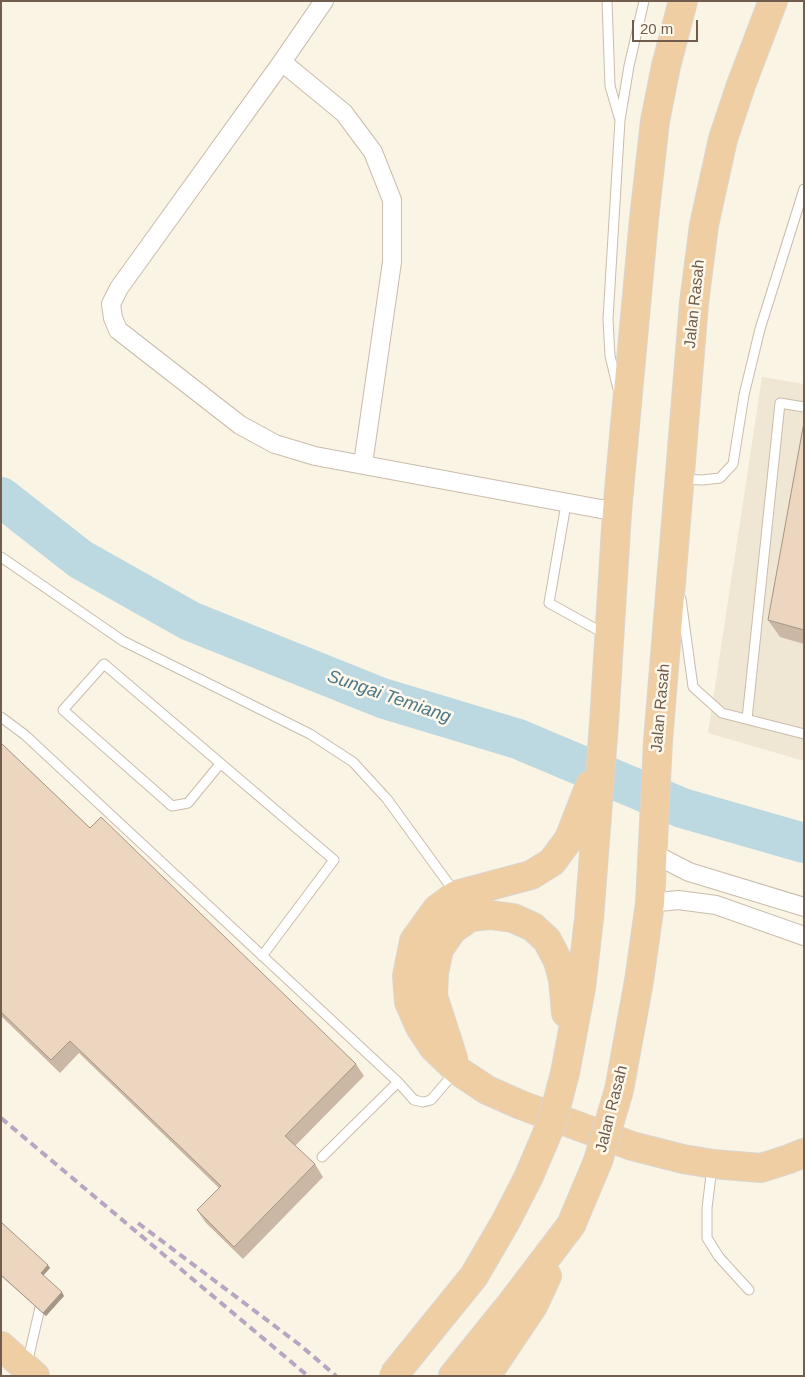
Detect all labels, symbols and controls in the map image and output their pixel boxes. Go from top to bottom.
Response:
scale bar [635,10,701,42]
text: 20 m [640,20,673,37]
street label: Jalan Rasah [681,259,709,349]
street label: Jalan Rasah [648,663,674,753]
water label: Sungai Temiang [324,666,454,728]
street label: Jalan Rasah [592,1064,632,1154]

